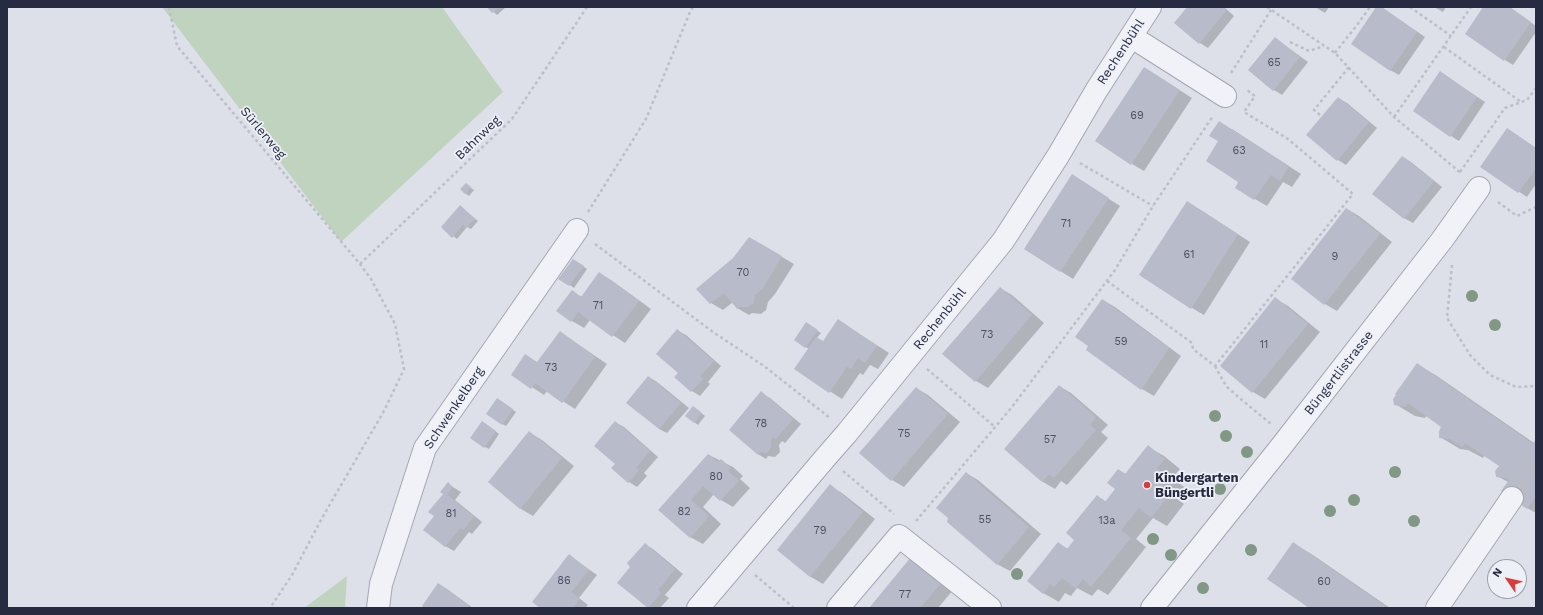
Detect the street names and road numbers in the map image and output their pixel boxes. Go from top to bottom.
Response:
street label: Rechenbühl [1094,16,1148,88]
street label: Sürlerweg [237,104,289,162]
street label: Bahnweg [452,113,504,163]
street label: Rechenbühl [910,285,970,353]
street label: Büngertlistrasse [1301,328,1377,418]
street label: Schwenkelberg [421,364,487,452]

